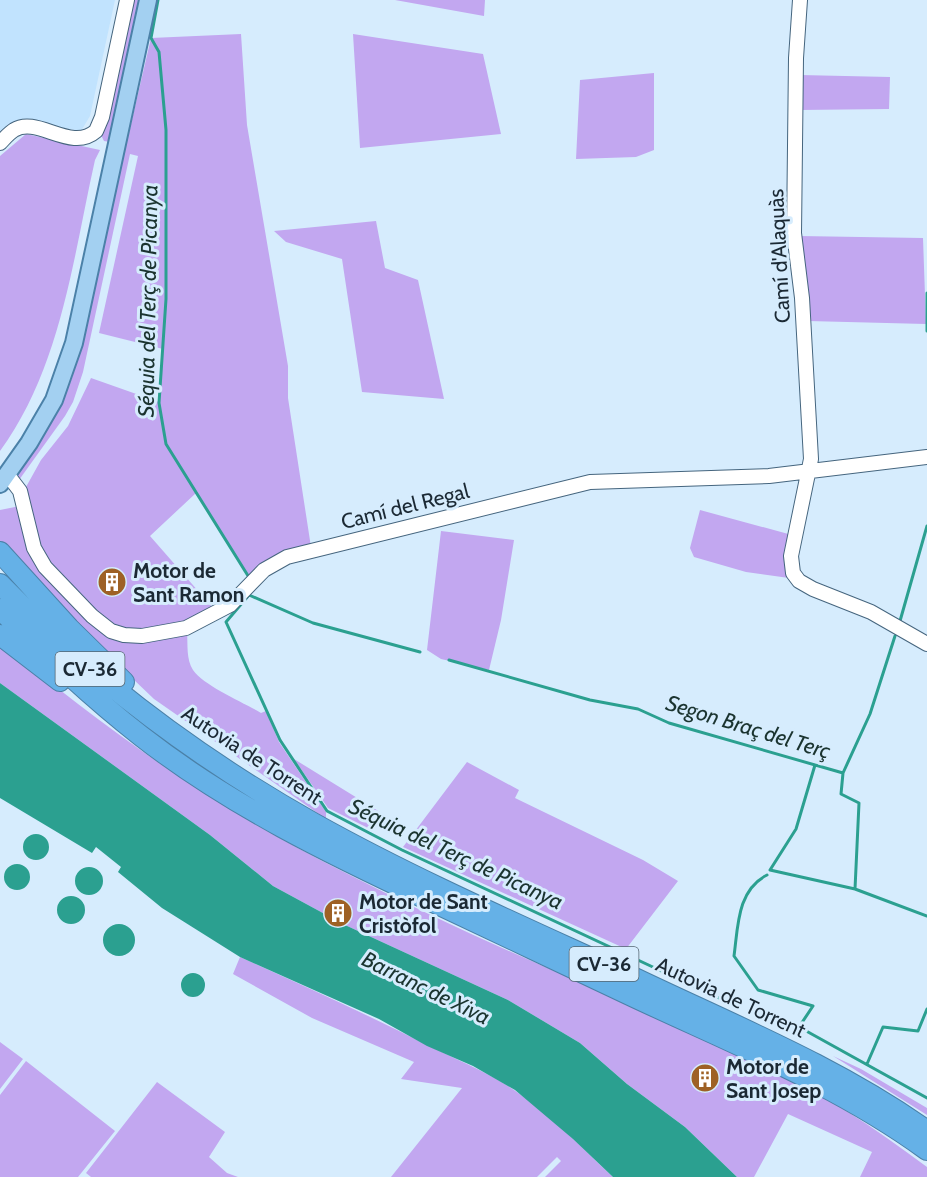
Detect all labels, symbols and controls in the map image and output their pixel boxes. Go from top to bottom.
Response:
water label: Séquia del Terç de Picanya [132,184,164,418]
street label: Camí d'Alaquàs [763,188,795,324]
street label: Camí del Regal [338,478,472,534]
place label: Motor de Sant Ramon [133,558,244,607]
building icon: Motor de Sant Ramon [96,566,128,598]
road number: CV-36 [56,652,124,686]
water label: Segon Braç del Terç [663,689,834,765]
street label: Autovia de Torrent [177,700,327,810]
water label: Séquia del Terç de Picanya [345,793,567,915]
place label: Motor de Sant Cristòfol [359,889,488,938]
building icon: Motor de Sant Cristòfol [322,897,354,929]
water label: Barranc de Xiva [358,945,494,1031]
road number: CV-36 [570,947,638,981]
street label: Autovia de Torrent [652,951,810,1043]
place label: Motor de Sant Josep [726,1054,821,1103]
building icon: Motor de Sant Josep [689,1062,721,1094]

